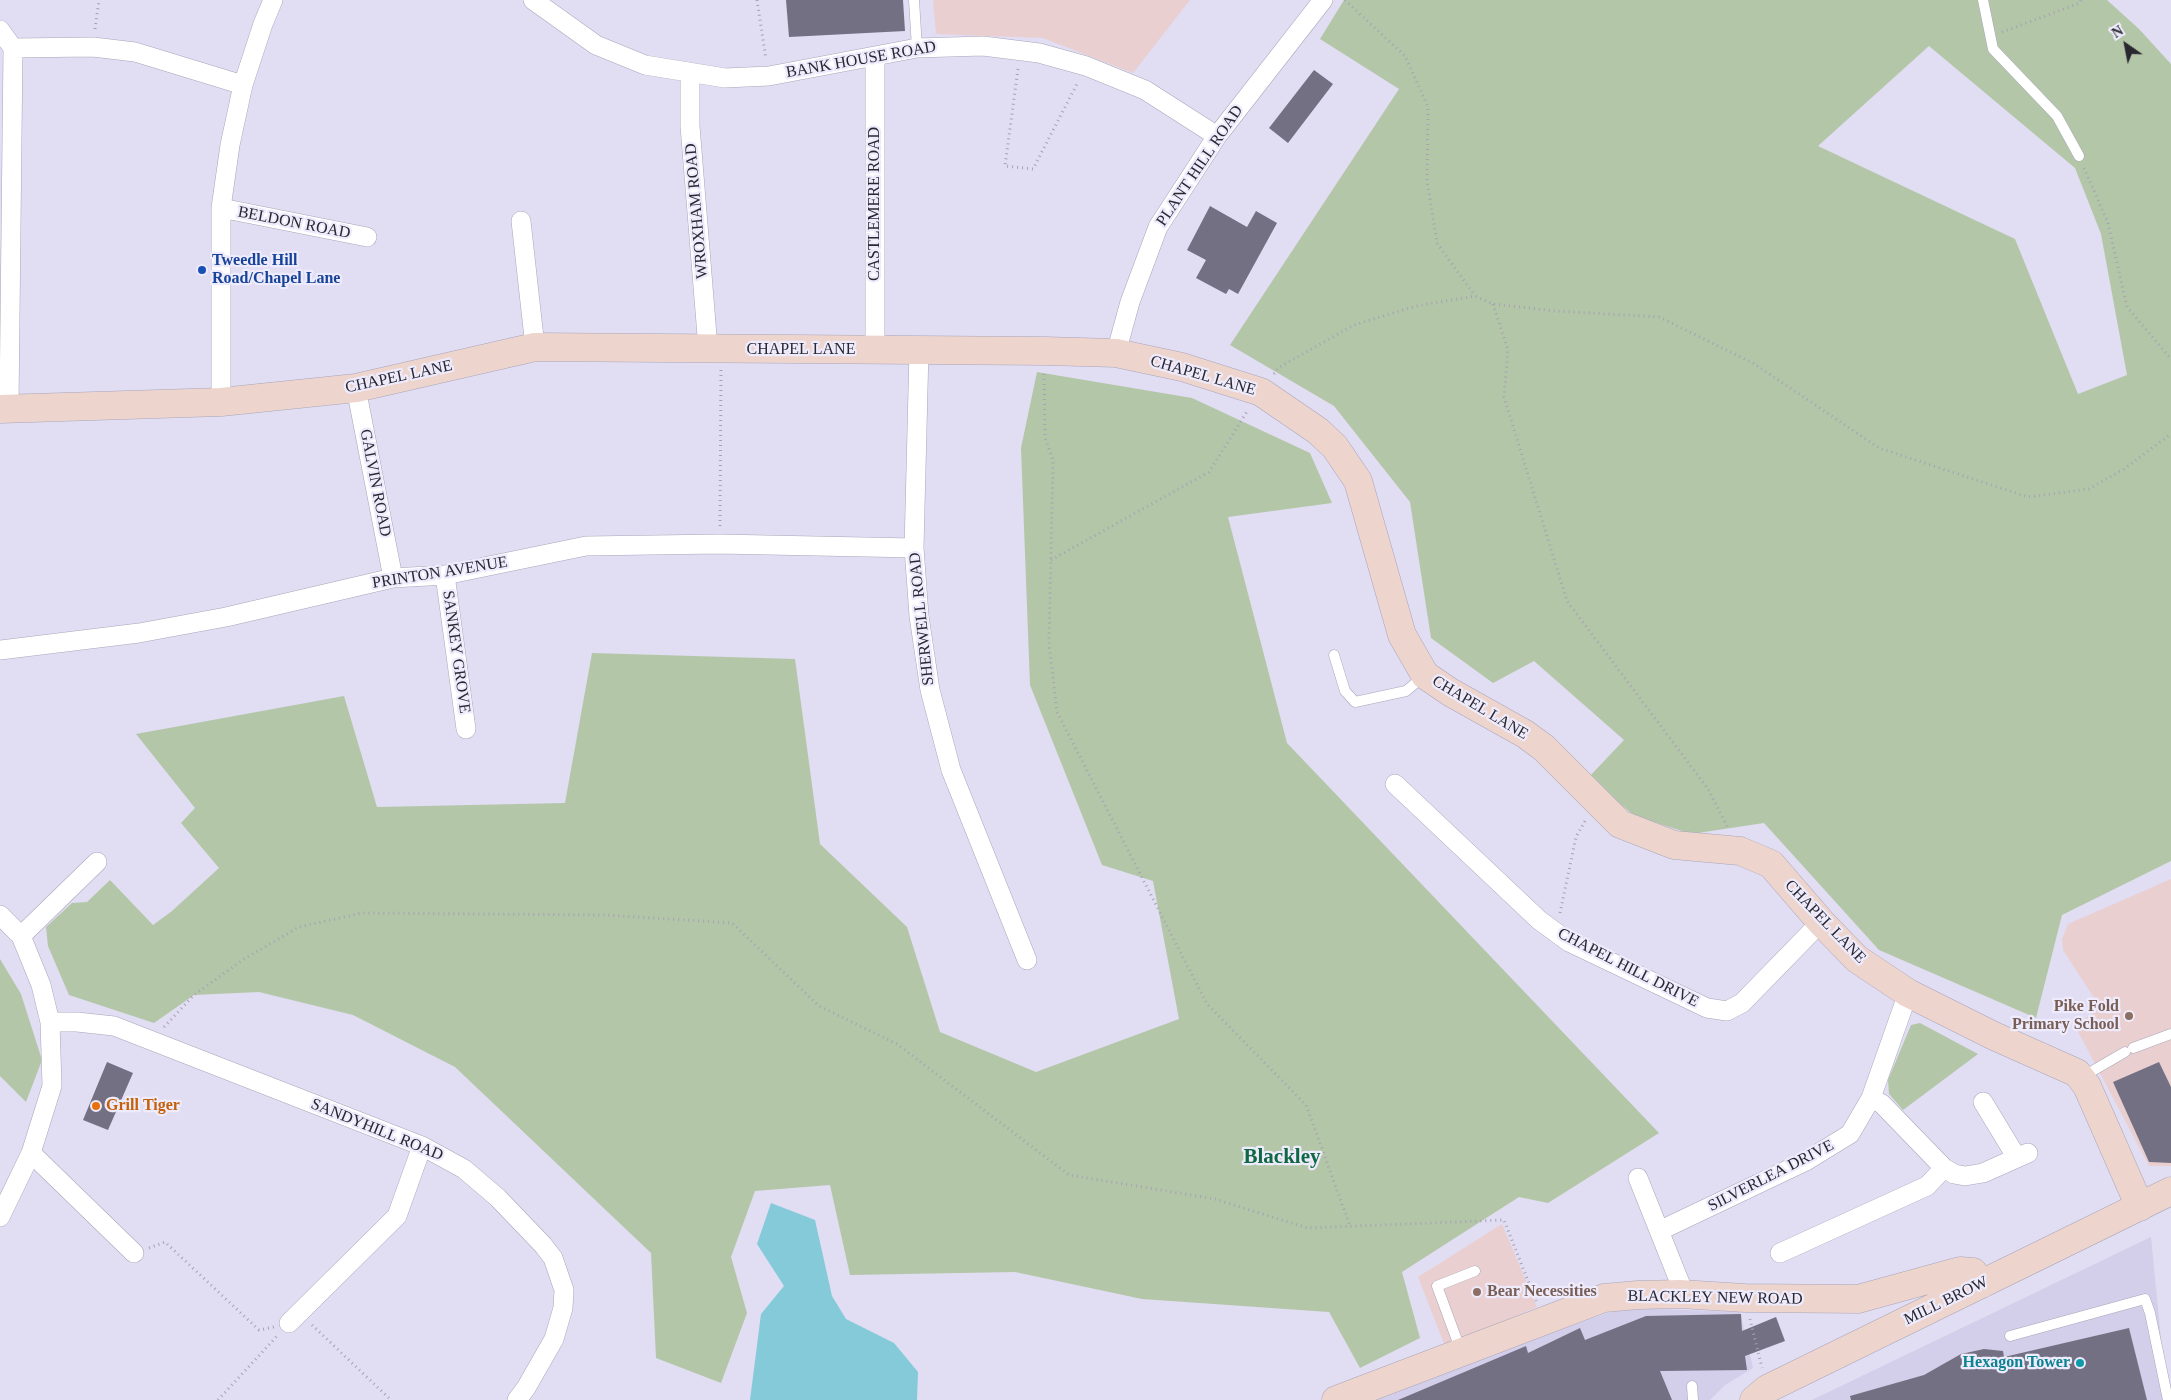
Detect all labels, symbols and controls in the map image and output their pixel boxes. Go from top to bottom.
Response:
north arrow [2101,20,2151,70]
text: N [2109,23,2126,41]
street label: BANK HOUSE ROAD [784,37,938,83]
street label: PLANT HILL ROAD [1153,102,1247,230]
street label: CASTLEMERE ROAD [865,127,885,281]
street label: WROXHAM ROAD [682,143,712,279]
street label: BELDON ROAD [236,203,352,243]
place label: Tweedle Hill Road/Chapel Lane [212,251,340,289]
marker: Tweedle Hill Road/Chapel Lane [196,264,208,276]
street label: CHAPEL LANE [747,340,855,360]
street label: CHAPEL LANE [1148,352,1258,400]
street label: CHAPEL LANE [344,356,454,398]
street label: GALVIN ROAD [355,428,395,538]
street label: SHERWELL ROAD [905,551,939,687]
street label: PRINTON AVENUE [371,553,509,593]
street label: SANKEY GROVE [438,589,474,715]
street label: CHAPEL LANE [1428,672,1532,744]
street label: CHAPEL LANE [1780,876,1870,968]
street label: CHAPEL HILL DRIVE [1554,924,1702,1012]
place label: Pike Fold Primary School [2012,997,2119,1035]
marker: Pike Fold Primary School [2123,1010,2135,1022]
street label: SANDYHILL ROAD [308,1095,446,1165]
place label: Grill Tiger [106,1096,180,1116]
marker: Grill Tiger [90,1100,102,1112]
street label: SILVERLEA DRIVE [1705,1136,1837,1216]
district label: Blackley [1244,1145,1320,1171]
street label: MILL BROW [1901,1272,1991,1330]
place label: Bear Necessities [1487,1282,1597,1302]
marker: Bear Necessities [1471,1286,1483,1298]
street label: BLACKLEY NEW ROAD [1627,1287,1803,1309]
place label: Hexagon Tower [1963,1353,2070,1373]
marker: Hexagon Tower [2074,1357,2086,1369]

